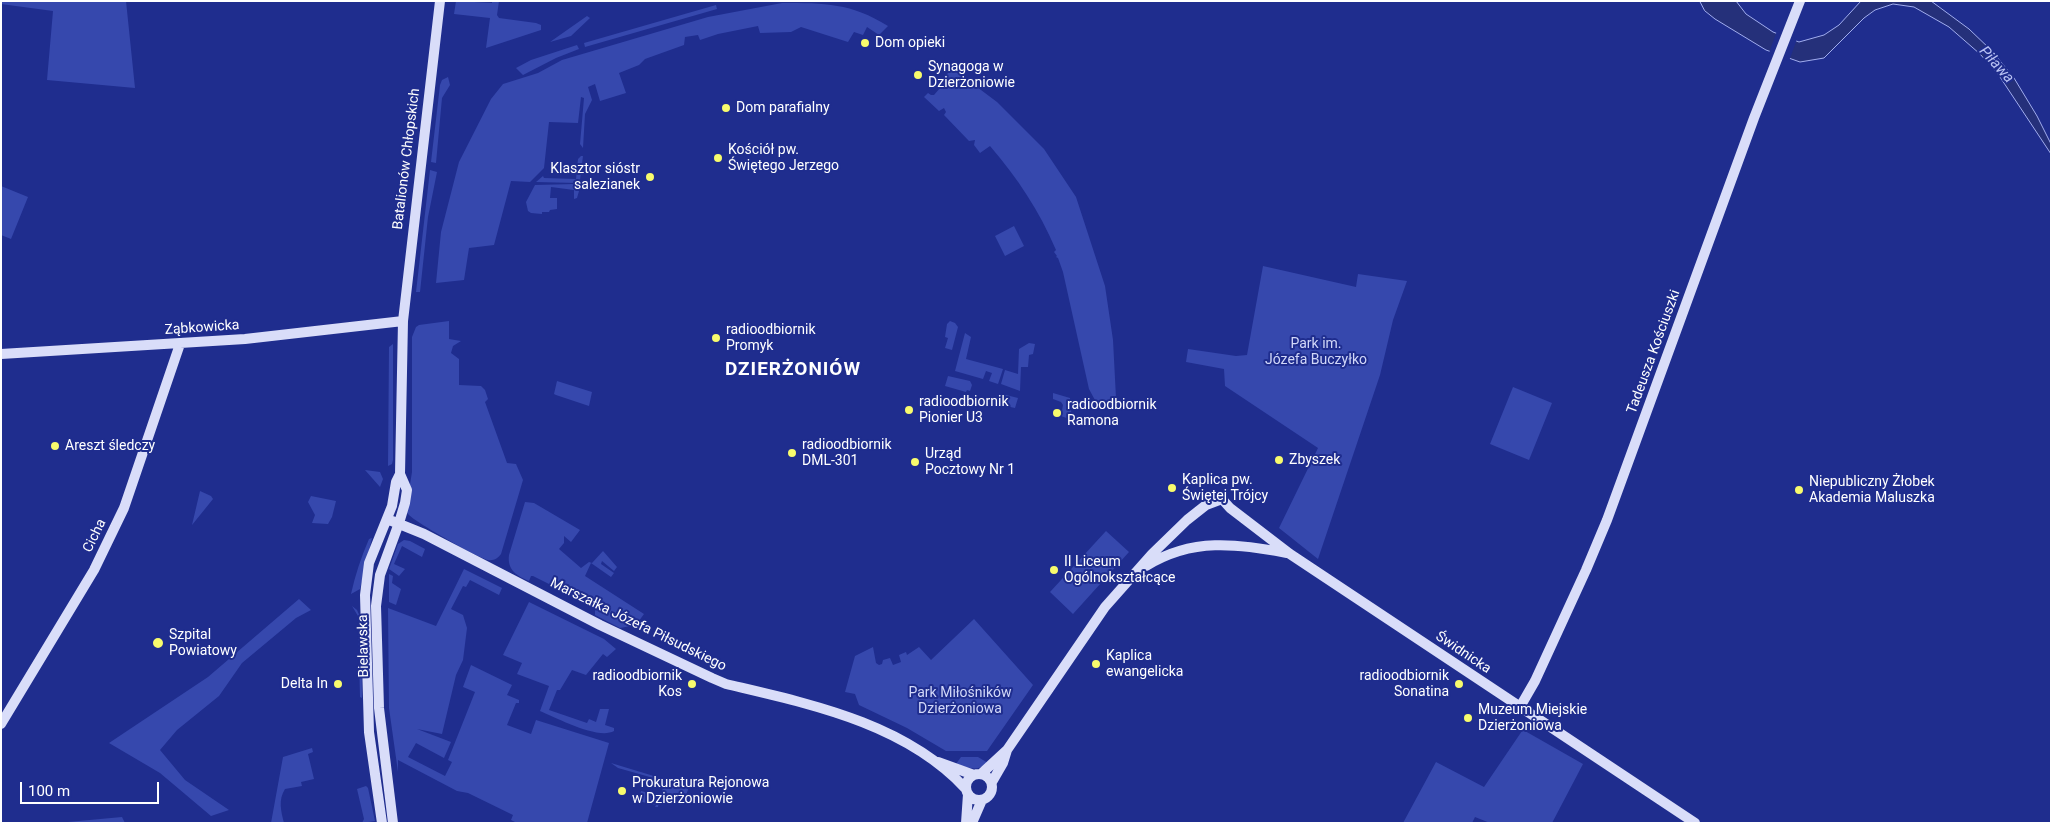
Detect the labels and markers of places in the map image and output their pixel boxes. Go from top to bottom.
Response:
place label: Dom opieki [875,35,945,51]
marker: Dom opieki [859,37,871,49]
place label: Synagoga w Dzierżoniowie [928,59,1015,92]
marker: Synagoga w Dzierżoniowie [912,69,924,81]
place label: Dom parafialny [736,100,830,116]
marker: Dom parafialny [720,102,732,114]
place label: Kościół pw. Świętego Jerzego [728,142,839,174]
marker: Kościół pw. Świętego Jerzego [712,152,724,164]
place label: Klasztor sióstr salezianek [550,161,640,193]
marker: Klasztor sióstr salezianek [644,171,656,183]
place label: radioodbiornik Promyk [726,322,815,354]
marker: radioodbiornik Promyk [710,332,722,344]
place label: radioodbiornik Pionier U3 [919,394,1008,427]
place label: radioodbiornik Ramona [1067,397,1156,430]
marker: radioodbiornik Pionier U3 [903,404,915,416]
marker: radioodbiornik Ramona [1051,407,1063,419]
place label: radioodbiornik DML-301 [802,437,891,470]
place label: Areszt śledczy [65,438,155,454]
marker: Areszt śledczy [49,440,61,452]
place label: Urząd Pocztowy Nr 1 [925,446,1015,478]
marker: radioodbiornik DML-301 [786,447,798,459]
place label: Zbyszek [1289,452,1340,468]
marker: Zbyszek [1273,454,1285,466]
marker: Urząd Pocztowy Nr 1 [909,456,921,468]
place label: Kaplica pw. Świętej Trójcy [1182,472,1268,504]
place label: Niepubliczny Żłobek Akademia Maluszka [1809,474,1935,507]
marker: Kaplica pw. Świętej Trójcy [1166,482,1178,494]
marker: Niepubliczny Żłobek Akademia Maluszka [1793,484,1805,496]
place label: II Liceum Ogólnokształcące [1064,554,1176,586]
marker: II Liceum Ogólnokształcące [1048,564,1060,576]
place label: Szpital Powiatowy [169,627,237,660]
marker: Szpital Powiatowy [151,636,165,650]
place label: Kaplica ewangelicka [1106,648,1183,680]
marker: Kaplica ewangelicka [1090,658,1102,670]
place label: radioodbiornik Kos [593,668,682,700]
place label: radioodbiornik Sonatina [1360,668,1449,700]
place label: Delta In [281,676,328,692]
marker: Delta In [332,678,344,690]
marker: radioodbiornik Kos [686,678,698,690]
marker: radioodbiornik Sonatina [1453,678,1465,690]
place label: Muzeum Miejskie Dzierżoniowa [1478,702,1587,734]
marker: Muzeum Miejskie Dzierżoniowa [1462,712,1474,724]
place label: Prokuratura Rejonowa w Dzierżoniowie [632,775,769,808]
marker: Prokuratura Rejonowa w Dzierżoniowie [616,785,628,797]

